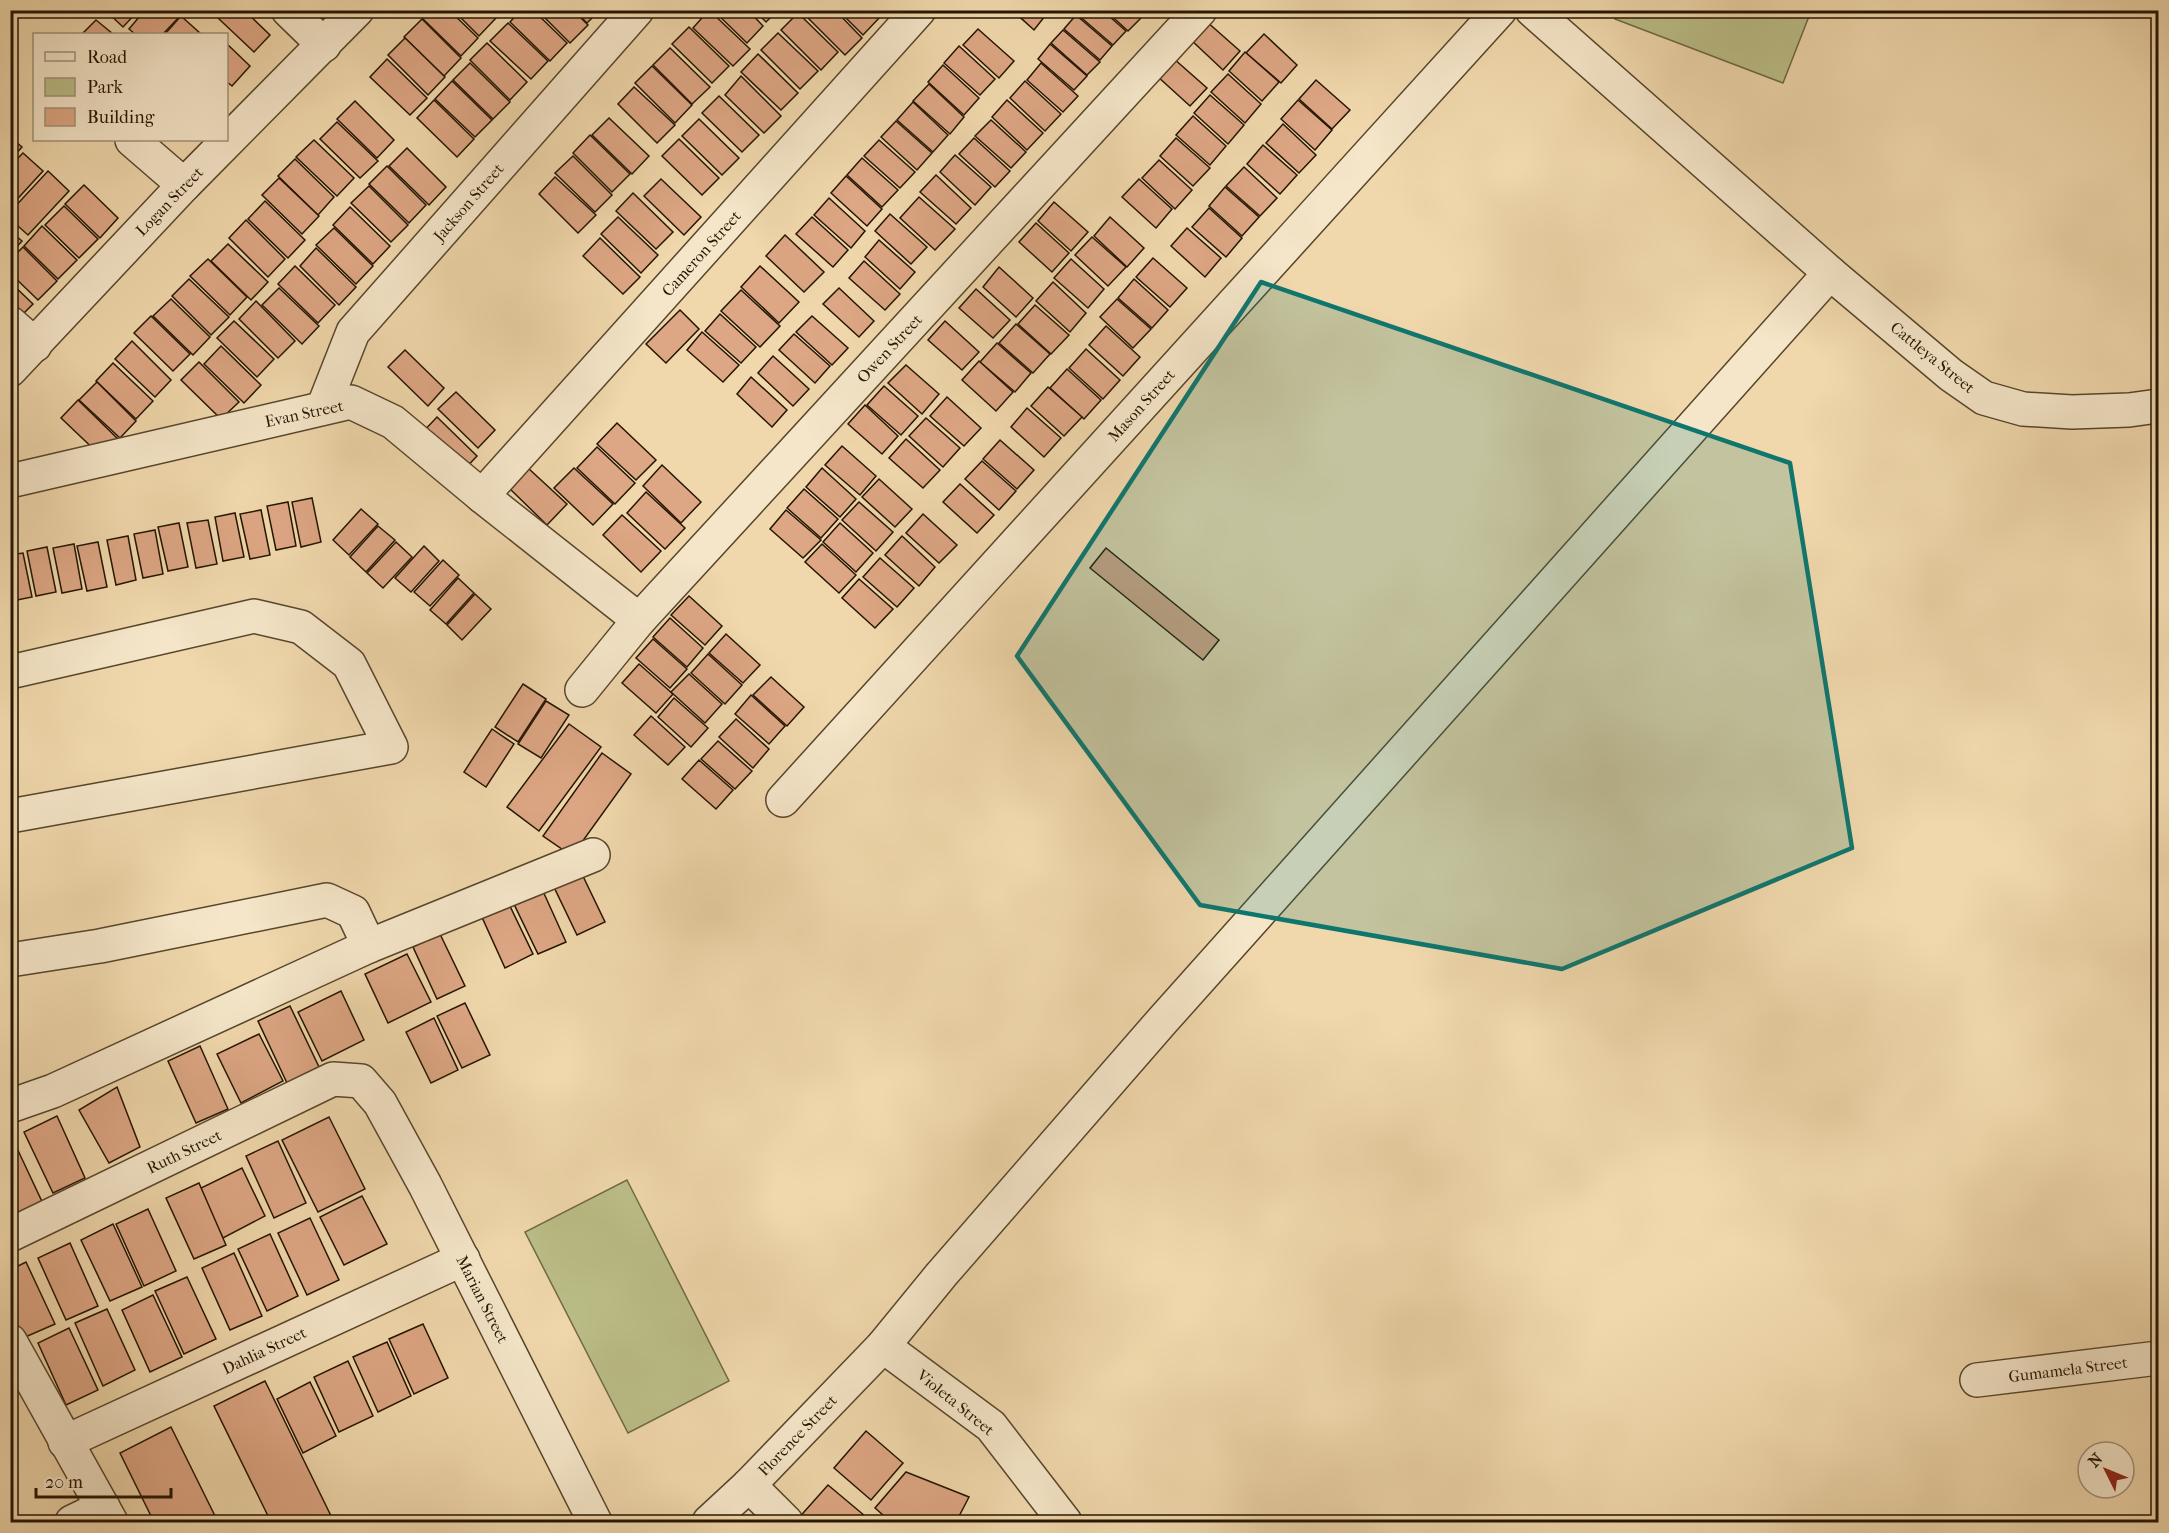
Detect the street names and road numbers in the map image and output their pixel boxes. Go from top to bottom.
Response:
street label: Jackson Street [428,159,508,247]
street label: Logan Street [132,163,207,240]
street label: Cameron Street [658,206,745,300]
street label: Owen Street [853,310,926,387]
street label: Cattleya Street [1887,318,1979,397]
street label: Mason Street [1104,365,1179,445]
street label: Evan Street [263,396,345,431]
street label: Ruth Street [144,1125,225,1178]
street label: Marian Street [452,1252,513,1347]
street label: Dahlia Street [219,1323,310,1378]
street label: Gumamela Street [2008,1353,2129,1386]
street label: Violeta Street [912,1365,998,1440]
street label: Florence Street [754,1391,841,1480]

